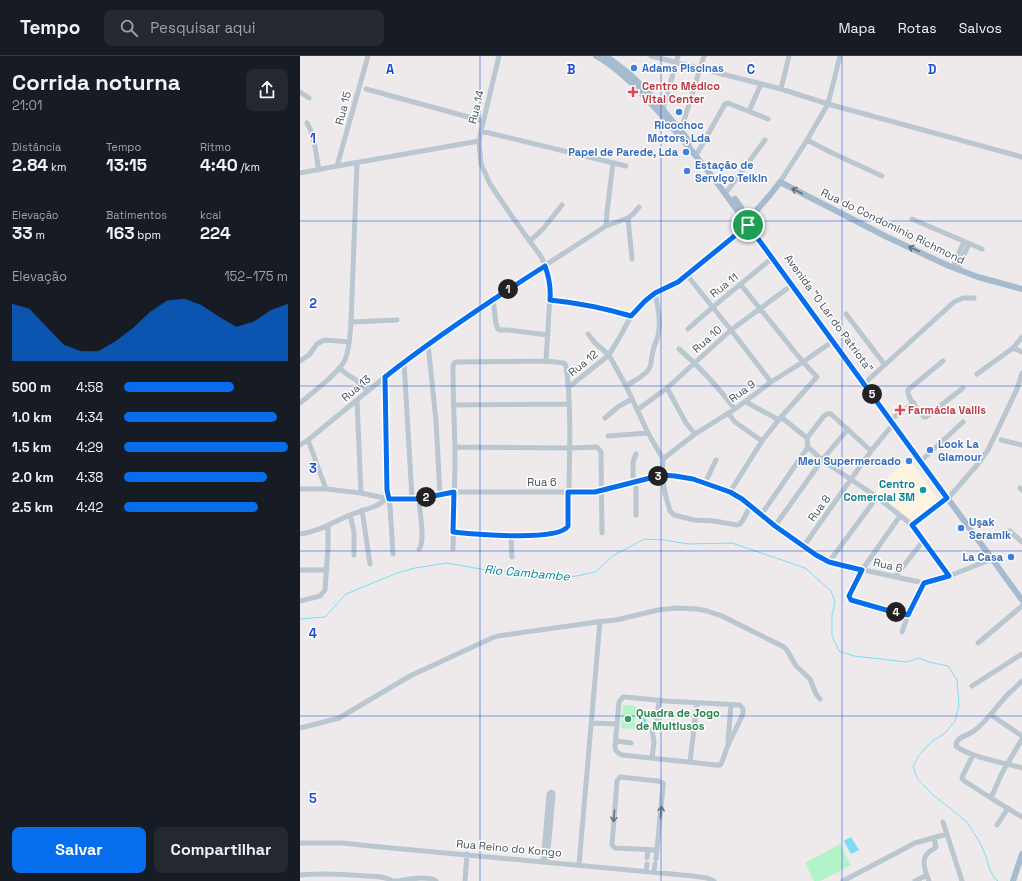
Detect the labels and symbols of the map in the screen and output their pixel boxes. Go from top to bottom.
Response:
text: A [386,61,395,78]
text: B [567,61,576,78]
place label: Adams Piscinas [642,61,724,75]
text: C [747,61,755,78]
text: D [928,61,937,78]
marker: Adams Piscinas [629,63,639,73]
place label: Centro Médico Vital Center [642,79,720,106]
marker: Centro Médico Vital Center [627,86,639,98]
street label: Rua 15 [332,89,354,126]
street label: Rua 14 [465,89,487,125]
marker: RIcochoc Motors, Lda [674,107,684,117]
place label: RIcochoc Motors, Lda [648,118,711,145]
text: 1 [310,130,316,147]
place label: Papel de Parede, Lda [568,145,679,159]
marker: Papel de Parede, Lda [681,147,691,157]
place label: Estação de Serviço Telkin [695,158,768,185]
marker: Estação de Serviço Telkin [682,166,692,176]
street label: Rua do Condominio Richmond [819,185,967,267]
one-way arrow [792,187,804,194]
pin [731,208,765,242]
one-way arrow [908,245,920,253]
street label: Avenida "O Lar do Patriota" [782,251,877,375]
street label: Rua 11 [707,270,741,300]
pin: 1 [498,279,518,299]
text: 2 [309,295,317,312]
street label: Rua 10 [690,322,724,356]
street label: Rua 12 [565,347,601,379]
street label: Rua 13 [338,371,374,404]
street label: Rua 9 [726,376,758,405]
pin: 5 [862,384,882,404]
place label: Farmácia Vallis [908,403,986,417]
marker: Farmácia Vallis [895,405,905,415]
place label: Look La Glamour [938,437,982,464]
marker: Look La Glamour [925,445,935,455]
place label: Meu Supermercado [798,454,901,468]
marker: Meu Supermercado [904,456,914,466]
text: 3 [309,460,317,477]
pin: 3 [648,466,668,486]
street label: Rua 6 [527,475,557,489]
place label: Centro Comercial 3M [843,477,915,504]
marker: Centro Comercial 3M [918,485,928,495]
pin: 2 [416,487,436,507]
street label: Rua 8 [805,492,833,524]
place label: Uşak Seramik [969,515,1012,542]
marker: Uşak Seramik [956,523,966,533]
place label: La Casa [962,550,1004,564]
marker: La Casa [1006,552,1016,562]
street label: Rua 6 [872,555,904,575]
water label: Rio Cambambe [484,561,571,585]
pin: 4 [886,602,906,622]
text: 4 [309,625,317,642]
place label: Quadra de Jogo de Multiusos [636,706,720,733]
marker: Quadra de Jogo de Multiusos [623,714,633,724]
text: 5 [309,790,317,807]
one-way arrow [657,806,664,819]
one-way arrow [610,809,617,822]
street label: Rua Reino do Kongo [456,836,563,860]

